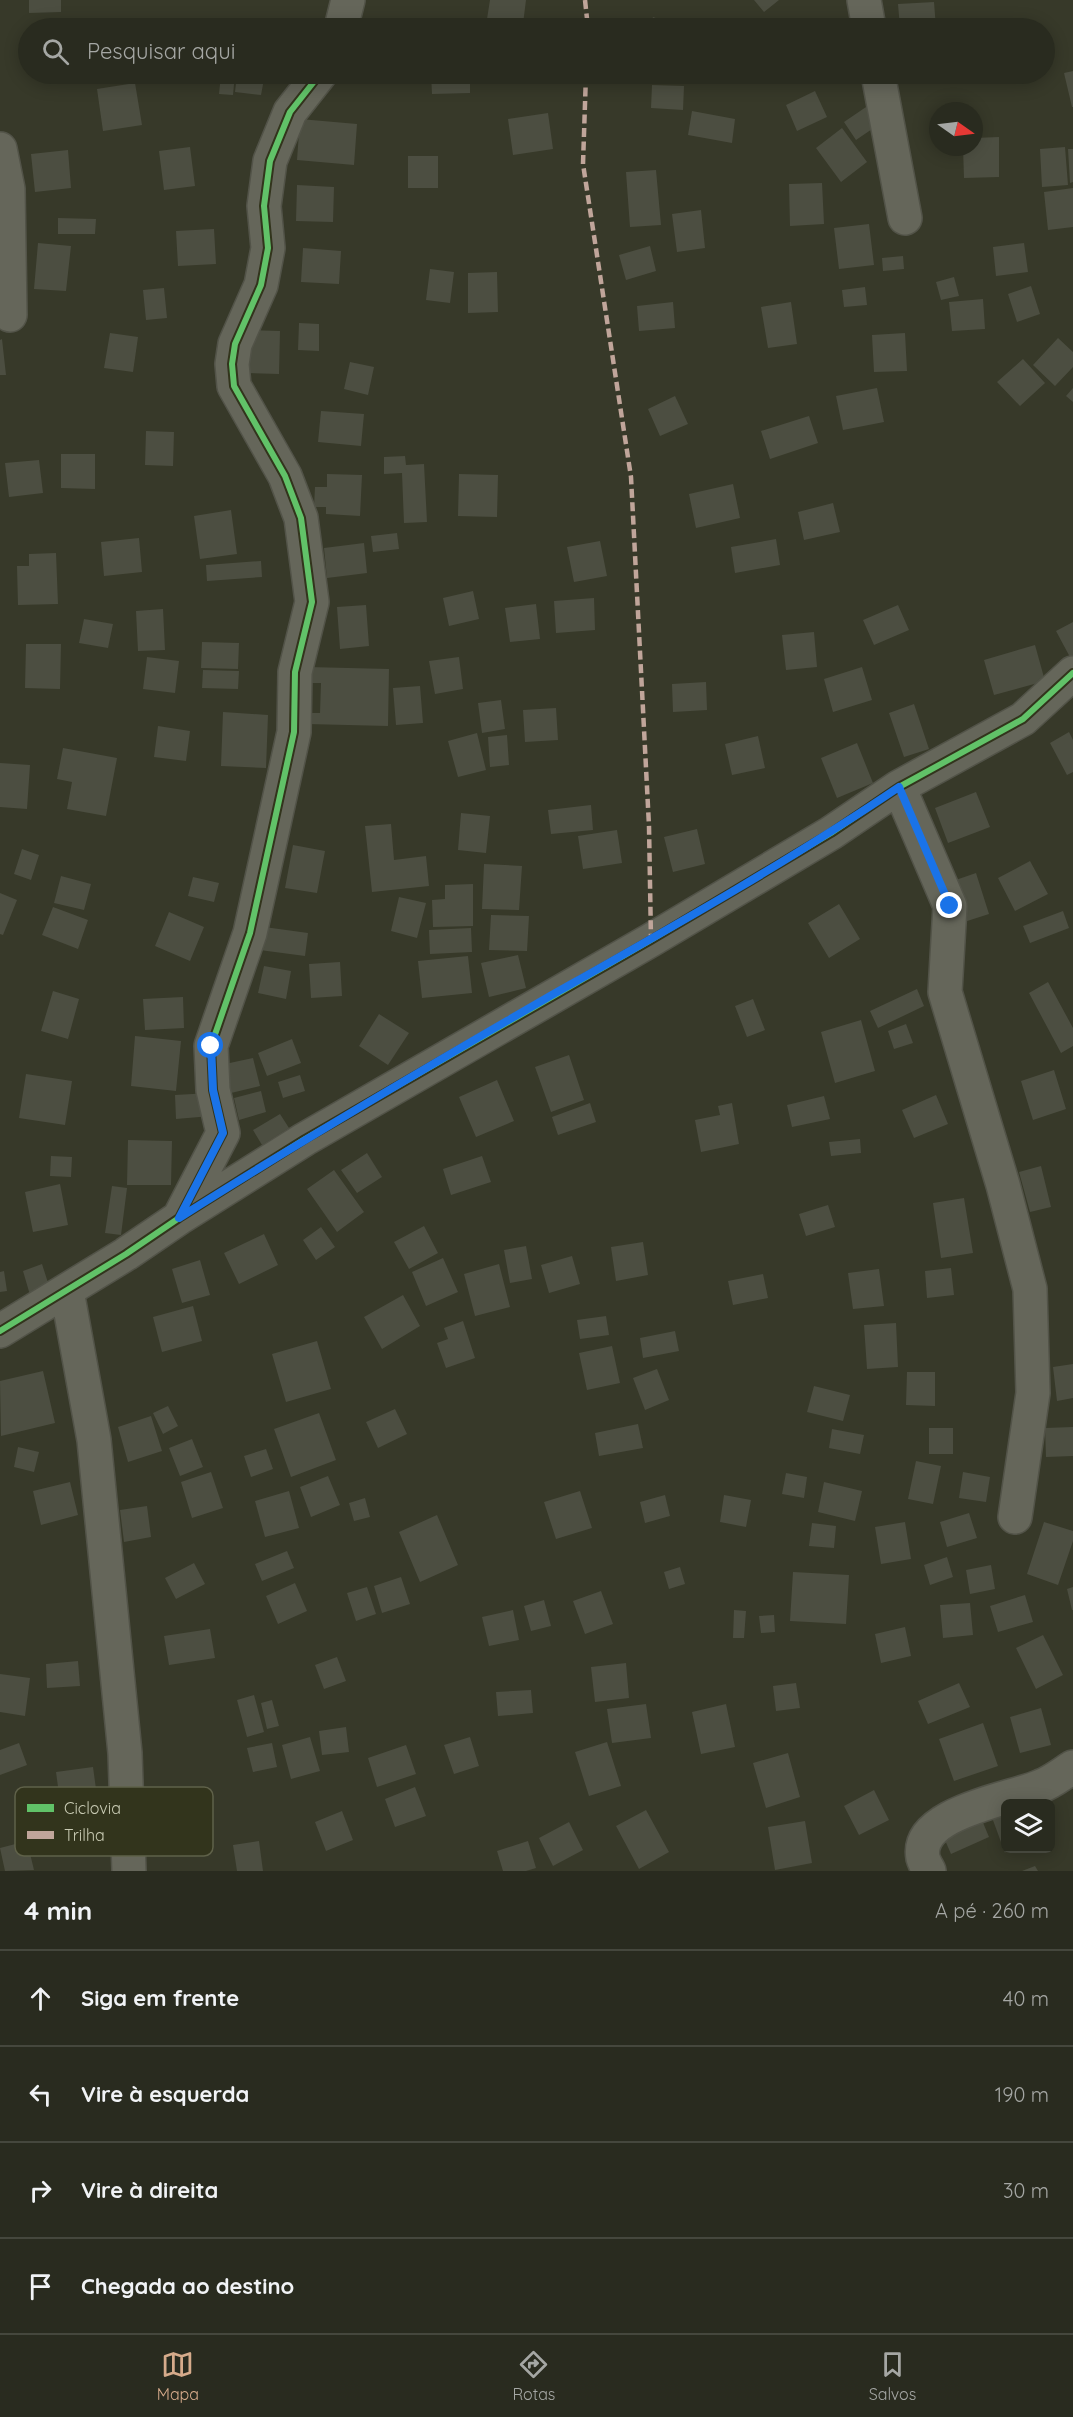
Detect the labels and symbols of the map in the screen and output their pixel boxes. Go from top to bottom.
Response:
north arrow [929,102,983,156]
route end [936,892,962,918]
route start [197,1032,223,1058]
legend [15,1787,213,1856]
text: Ciclovia [64,1798,121,1818]
text: Trilha [64,1825,105,1845]

